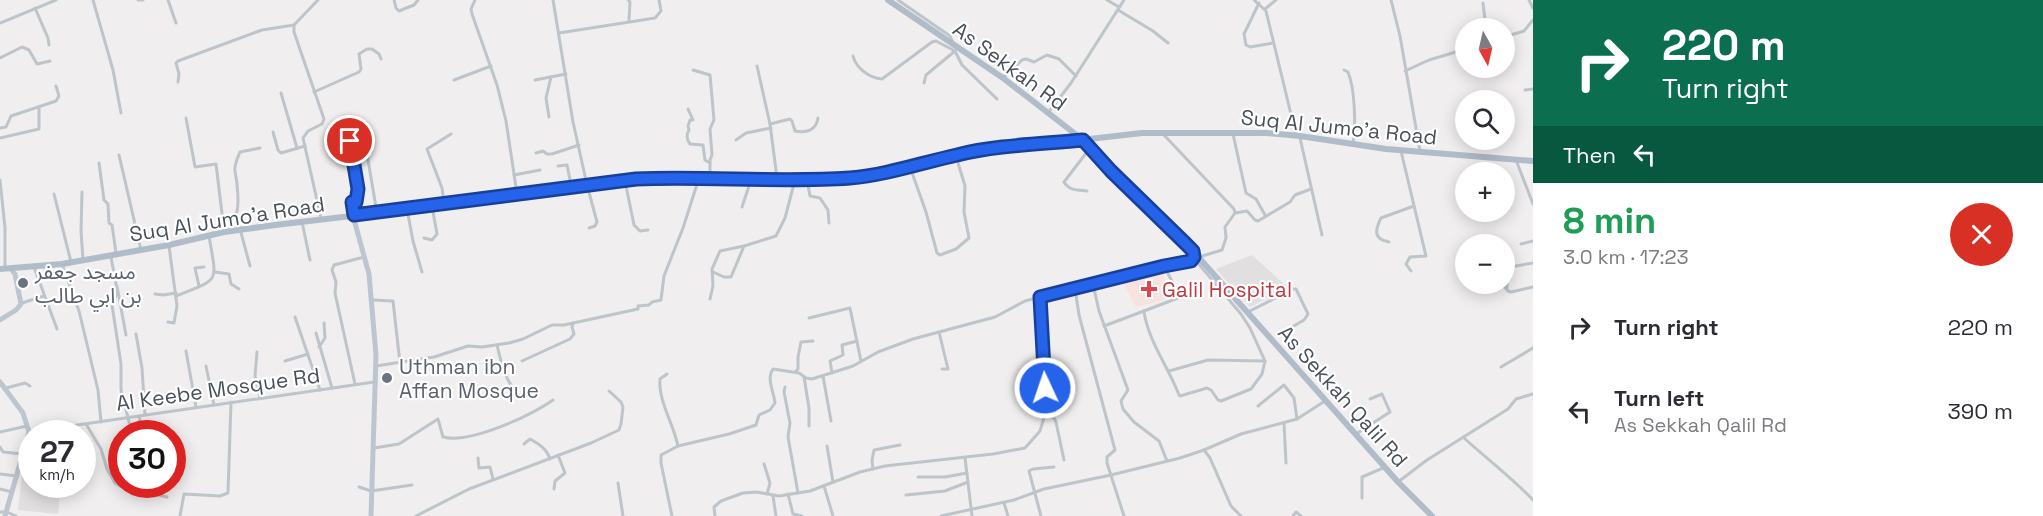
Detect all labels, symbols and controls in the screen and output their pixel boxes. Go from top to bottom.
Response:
street label: As Sekkah Rd [948,16,1072,116]
north arrow [1455,18,1515,78]
map controls [1455,18,1515,294]
text: 220 m [1662,19,1786,72]
icon: right [1563,24,1641,102]
text: Turn right [1662,71,1789,106]
button: search [1455,90,1515,150]
street label: Suq Al Jumo’a Road [1240,103,1438,151]
pin [324,115,375,166]
icon: arrive [333,124,366,157]
icon: left [1628,138,1661,171]
text: Then [1563,141,1616,169]
button: + [1455,162,1515,222]
street label: Suq Al Jumo’a Road [128,190,326,248]
text: 8 min [1563,198,1656,244]
button: close [1950,203,2013,266]
button: − [1455,234,1515,294]
text: 3.0 km · 17:23 [1563,244,1689,270]
place label: مسجد جعفر بن ابي طالب [34,258,142,311]
marker: مسجد جعفر بن ابي طالب [16,276,30,290]
place label: Galil Hospital [1162,276,1292,303]
marker: Galil Hospital [1140,280,1158,298]
icon: right [1563,311,1596,344]
text: Turn right [1614,313,1719,341]
text: 220 m [1948,313,2013,341]
street label: As Sekkah Qalil Rd [1272,320,1414,472]
place label: Uthman ibn Affan Mosque [399,353,539,404]
position arrow [1013,356,1077,420]
street label: Al Keebe Mosque Rd [114,361,322,417]
marker: Uthman ibn Affan Mosque [380,371,394,385]
text: Turn left [1614,384,1704,412]
icon: left [1563,395,1596,428]
text: 390 m [1948,397,2013,425]
text: As Sekkah Qalil Rd [1614,412,1787,438]
speed limit sign: 30 [108,420,186,498]
text: 27 [40,432,74,471]
text: km/h [39,465,75,484]

